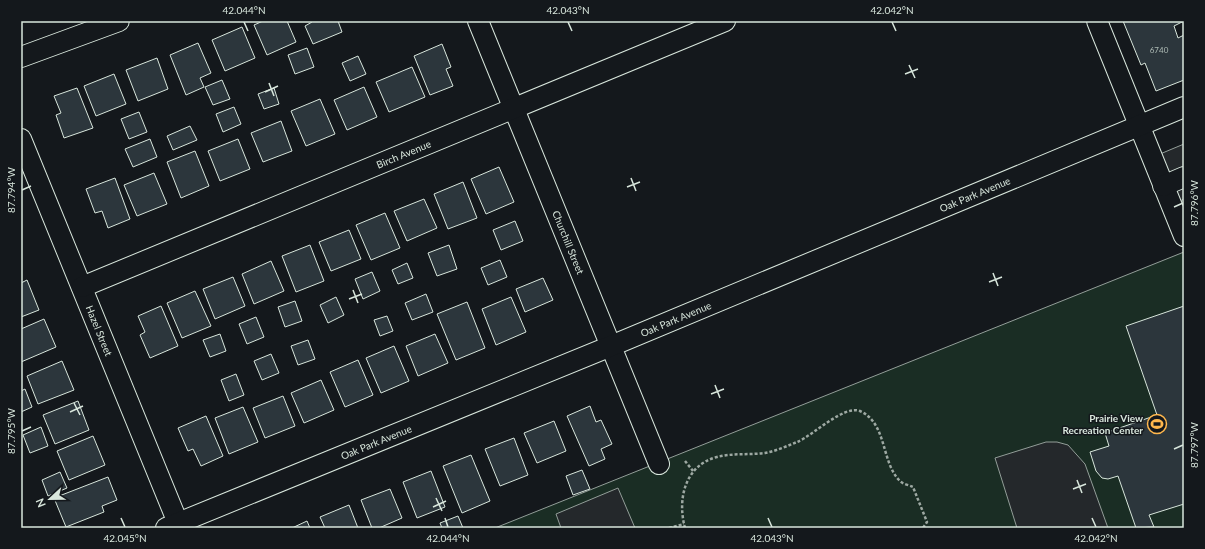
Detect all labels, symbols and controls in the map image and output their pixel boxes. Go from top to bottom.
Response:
text: 42.044°N [222,4,266,16]
text: 42.043°N [546,4,590,16]
text: 42.042°N [870,4,914,16]
house number: 6740 [1150,45,1169,55]
street label: Birch Avenue [374,137,433,171]
text: 87.794°W [5,166,17,213]
street label: Oak Park Avenue [938,174,1012,214]
text: 87.796°W [1188,179,1200,226]
street label: Churchill Street [550,209,587,276]
street label: Oak Park Avenue [639,299,713,339]
street label: Hazel Street [84,304,115,358]
text: 87.795°W [5,407,17,454]
place label: Prairie View Recreation Center [1062,412,1143,436]
sports icon: Prairie View Recreation Center [1146,413,1168,435]
text: 87.797°W [1188,421,1200,468]
street label: Oak Park Avenue [339,422,413,462]
north arrow [30,479,70,519]
text: N [33,497,48,509]
text: 42.045°N [103,532,147,544]
text: 42.044°N [426,532,470,544]
text: 42.043°N [750,532,794,544]
text: 42.042°N [1074,532,1118,544]

